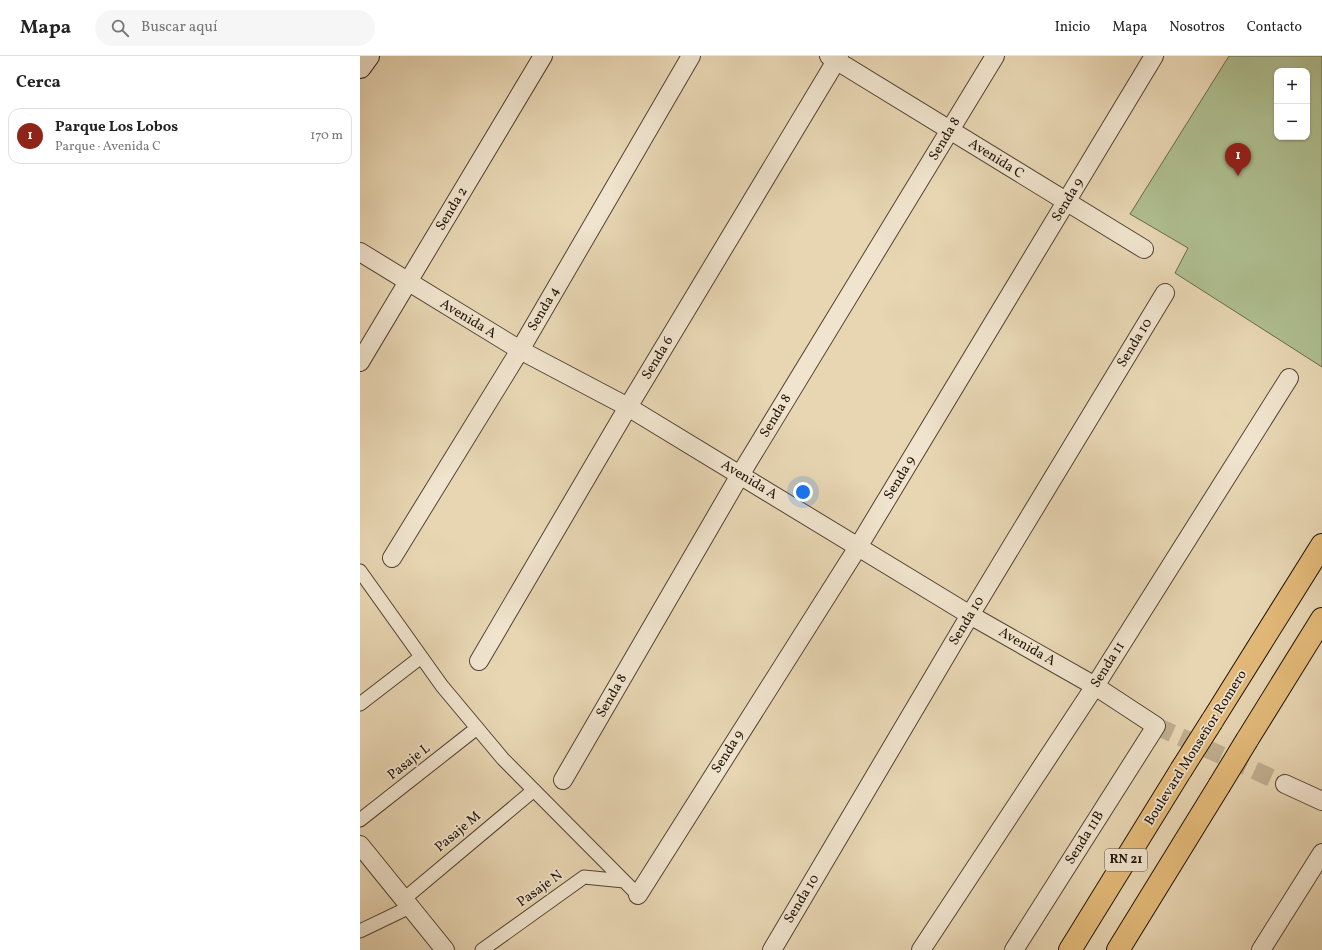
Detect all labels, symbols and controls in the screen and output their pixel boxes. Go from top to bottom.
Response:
search box [95,10,375,46]
text: Mapa [20,15,71,41]
icon: search [109,17,131,39]
text: Buscar aquí [141,17,217,38]
text: Inicio [1055,18,1090,37]
text: Mapa [1112,18,1147,37]
text: Nosotros [1169,18,1225,37]
text: Contacto [1247,18,1302,37]
map controls [1274,68,1310,140]
button: + [1274,68,1310,104]
text: Cerca [16,71,61,94]
button: − [1274,104,1310,140]
street label: Senda 8 [925,114,965,164]
text: Parque Los Lobos [55,117,178,138]
text: 1 [27,127,33,145]
text: 170 m [310,127,343,145]
street label: Avenida C [965,134,1027,184]
text: Parque · Avenida C [55,138,161,156]
pin: 1 [1225,143,1251,176]
street label: Senda 9 [1048,175,1088,225]
street label: Senda 2 [432,184,472,234]
street label: Senda 4 [524,283,564,335]
street label: Avenida A [436,295,500,343]
street label: Senda 10 [1113,315,1157,371]
street label: Senda 6 [638,333,678,383]
street label: Senda 8 [756,391,796,441]
street label: Senda 9 [880,453,920,503]
street label: Avenida A [717,456,781,504]
your location [793,482,813,502]
street label: Senda 10 [945,593,989,649]
street label: Avenida A [995,623,1059,671]
street label: Senda 11 [1086,638,1130,692]
street label: Boulevard Monseñor Romero [1140,666,1252,830]
street label: Senda 8 [592,671,632,721]
street label: Senda 9 [707,727,749,777]
street label: Pasaje L [384,739,434,785]
street label: Pasaje M [431,807,485,857]
street label: Senda 11B [1061,808,1109,868]
road number: RN 21 [1105,849,1147,871]
street label: Pasaje N [513,866,567,912]
street label: Senda 10 [780,871,824,927]

